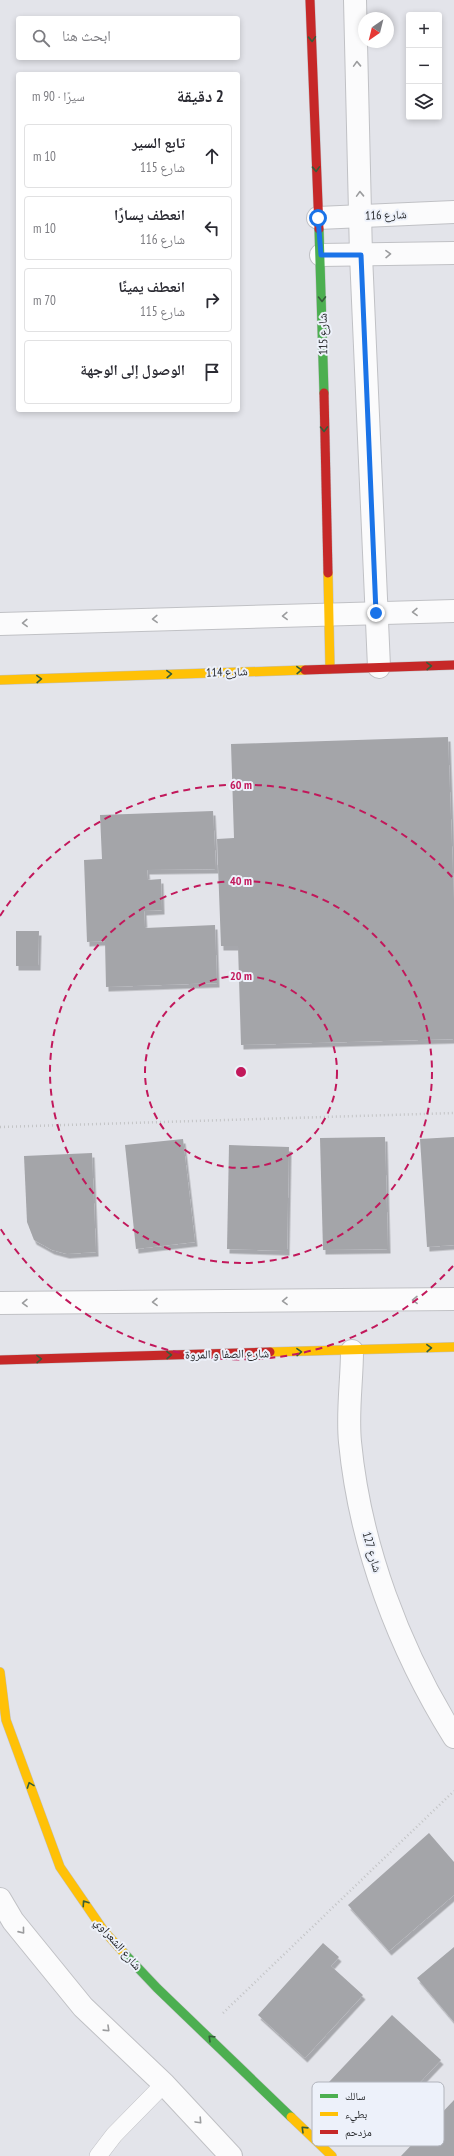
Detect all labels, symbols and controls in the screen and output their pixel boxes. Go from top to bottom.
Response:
north arrow [358,12,394,48]
map controls [406,12,442,120]
button: + [406,12,442,48]
search box [16,16,240,60]
text: ابحث هنا [62,26,111,45]
icon: search [30,27,52,49]
one-way arrow [307,36,316,42]
button: − [406,48,442,84]
one-way arrow [353,61,361,67]
button: layers [406,84,442,120]
text: 2 دقيقة [177,85,224,107]
text: سيرًا · 90 m [32,88,85,105]
text: تابع السير [132,133,185,152]
icon: ahead [201,145,223,167]
text: 10 m [33,148,56,165]
text: شارع 115 [140,159,185,176]
one-way arrow [312,166,320,172]
one-way arrow [356,191,364,197]
text: انعطف يسارًا [114,205,185,224]
street label: شارع 116 [365,206,407,224]
route start [309,209,327,227]
icon: left [201,217,223,239]
text: 10 m [33,220,56,237]
text: شارع 116 [140,231,185,248]
one-way arrow [385,250,391,258]
text: انعطف يمينًا [118,277,185,296]
icon: right [201,289,223,311]
text: 70 m [33,292,56,309]
one-way arrow [318,296,326,302]
text: شارع 115 [140,303,185,320]
street label: شارع 115 [315,313,331,355]
text: الوصول إلى الوجهة [80,360,185,379]
icon: arrive [201,361,223,383]
one-way arrow [320,426,328,432]
route end [367,604,385,622]
one-way arrow [412,608,418,616]
one-way arrow [282,611,288,620]
one-way arrow [152,615,158,623]
one-way arrow [22,619,28,627]
one-way arrow [426,661,432,670]
street label: شارع 114 [206,663,248,681]
one-way arrow [296,666,302,674]
one-way arrow [166,670,172,678]
one-way arrow [36,674,42,683]
text: 60 m [230,777,252,792]
text: 40 m [230,873,252,888]
text: 20 m [230,968,252,983]
centre of rings [234,1065,248,1079]
one-way arrow [412,1296,418,1304]
one-way arrow [282,1297,288,1305]
one-way arrow [152,1298,158,1306]
one-way arrow [22,1299,28,1307]
one-way arrow [426,1344,432,1352]
street label: شارع الصفا و المروة [185,1345,269,1363]
one-way arrow [296,1348,302,1356]
one-way arrow [166,1351,172,1360]
one-way arrow [36,1354,42,1363]
street label: شارع 127 [359,1530,385,1574]
one-way arrow [27,1782,35,1789]
one-way arrow [82,1900,89,1907]
street label: شارع الشعراوي [89,1914,145,1975]
one-way arrow [17,1926,24,1934]
one-way arrow [102,2024,110,2032]
one-way arrow [208,2036,216,2043]
legend [312,2082,444,2146]
text: سالك [345,2089,365,2103]
text: بطيء [345,2107,367,2123]
one-way arrow [194,2116,201,2124]
text: مزدحم [345,2125,372,2140]
one-way arrow [301,2126,309,2134]

